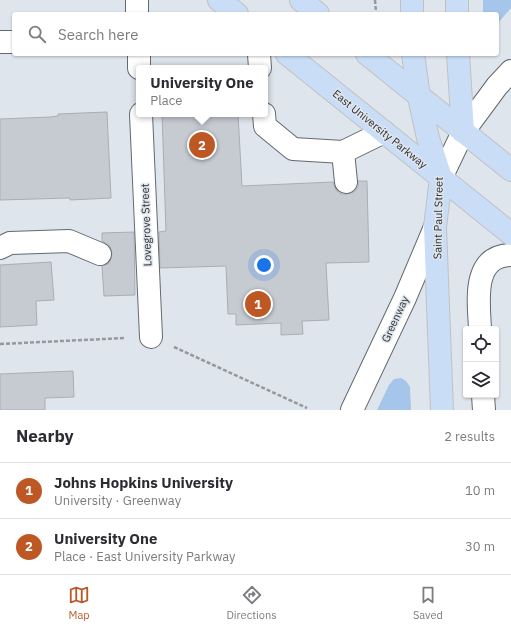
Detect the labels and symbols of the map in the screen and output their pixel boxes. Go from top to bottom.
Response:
street label: East University Parkway [330,86,431,172]
pin: 2 [189,130,215,160]
street label: Saint Paul Street [430,177,446,259]
street label: Lovegrove Street [138,183,154,267]
your location [254,255,274,275]
pin: 1 [245,289,271,319]
street label: Greenway [378,293,412,344]

